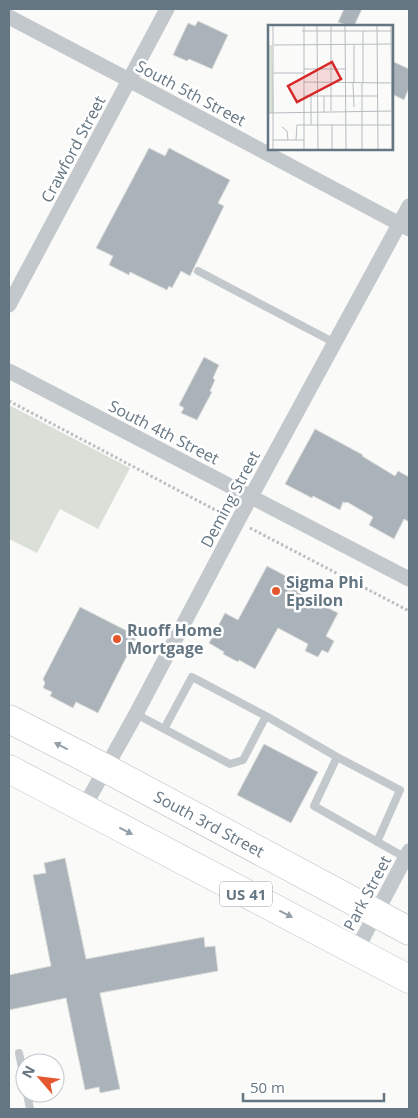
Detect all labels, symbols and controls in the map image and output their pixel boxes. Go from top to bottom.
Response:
inset map [268,25,393,150]
street label: South 5th Street [132,55,250,131]
street label: Crawford Street [36,91,111,206]
street label: South 4th Street [105,395,223,469]
street label: Deming Street [195,446,265,551]
place label: Sigma Phi Epsilon [286,571,364,611]
marker: Sigma Phi Epsilon [270,585,282,597]
place label: Ruoff Home Mortgage [127,619,222,659]
marker: Ruoff Home Mortgage [111,633,123,645]
one-way arrow [54,742,69,750]
street label: South 3rd Street [150,785,269,863]
one-way arrow [119,827,133,835]
street label: Park Street [338,851,396,935]
road number: US 41 [220,882,272,906]
one-way arrow [279,910,293,918]
north arrow [15,1053,65,1103]
text: N [17,1062,39,1081]
scale bar [243,1070,384,1102]
text: 50 m [250,1077,285,1097]

